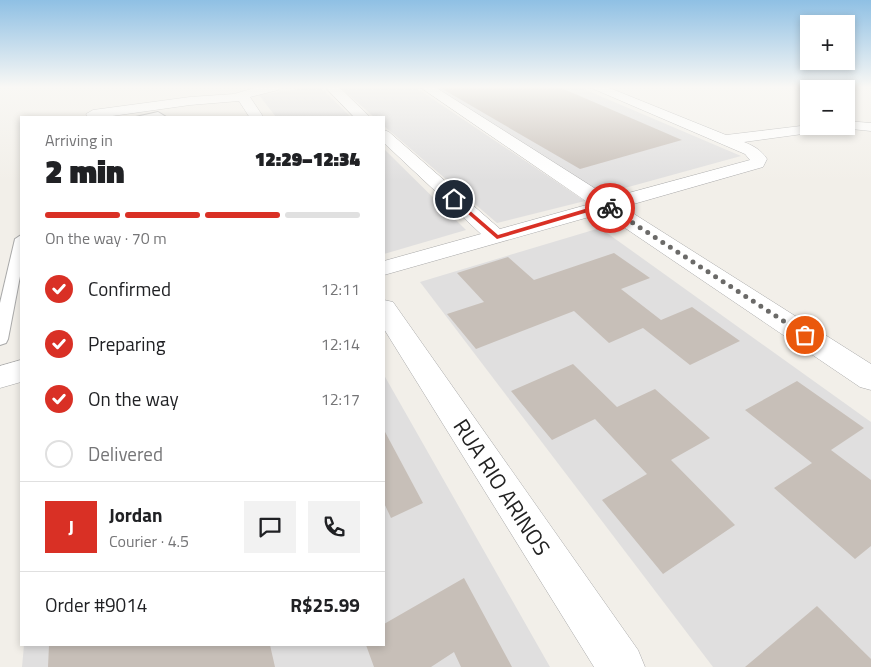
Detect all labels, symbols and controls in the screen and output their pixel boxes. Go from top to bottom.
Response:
map controls [800,15,855,135]
button: + [800,15,855,70]
button: − [800,80,855,135]
text: Arriving in [45,128,113,152]
text: 12:29–12:34 [255,144,360,173]
text: 2 min [45,147,125,195]
pin [433,178,475,220]
courier [585,183,635,233]
icon: home [440,185,468,213]
icon: bike [596,194,624,222]
text: On the way · 70 m [45,226,167,250]
text: Confirmed [88,274,171,303]
icon: check [45,275,73,303]
text: 12:11 [321,277,360,301]
pin [784,314,826,356]
icon: bag [791,321,819,349]
text: Preparing [88,329,165,358]
icon: check [45,330,73,358]
text: 12:14 [321,332,360,356]
text: On the way [88,384,179,413]
icon: check [45,385,73,413]
text: 12:17 [321,387,360,411]
street label: RUA RIO ARINOS [445,412,559,562]
text: Delivered [88,439,163,468]
text: Jordan [109,500,162,529]
button: chat [244,501,296,553]
button: phone [308,501,360,553]
text: J [68,512,74,541]
text: Courier · 4.5 [109,529,189,553]
text: Order #9014 [45,590,147,619]
text: R$25.99 [290,590,360,619]

